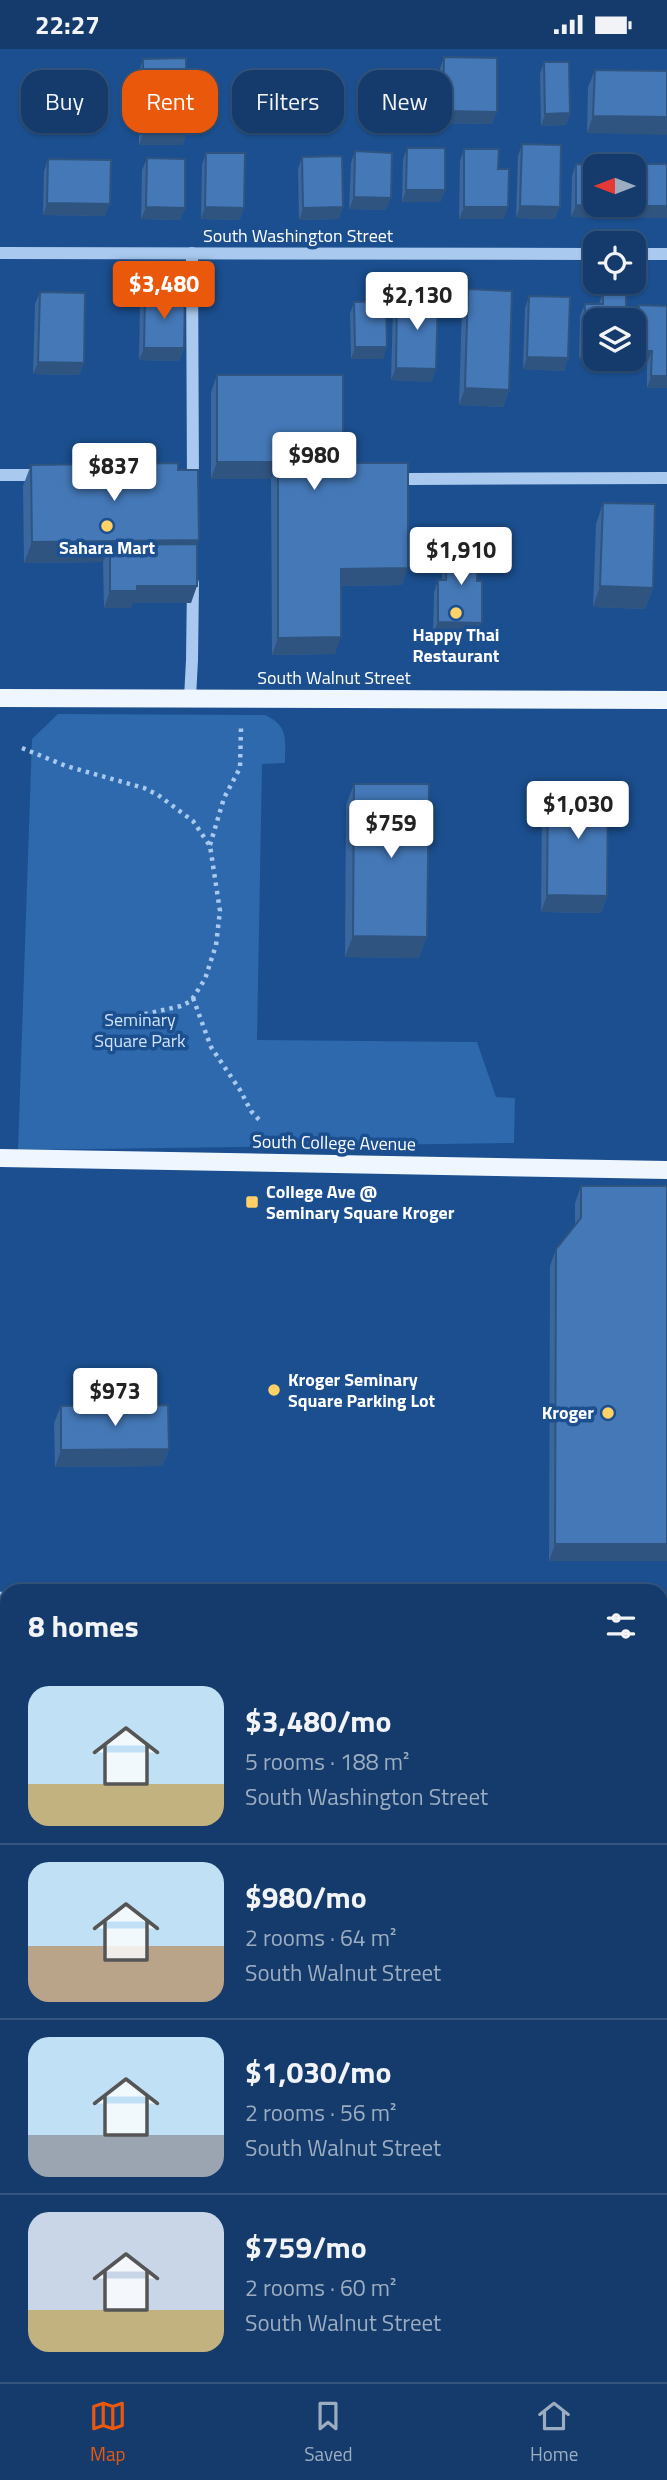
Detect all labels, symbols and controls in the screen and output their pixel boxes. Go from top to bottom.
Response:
text: 22:27 [35,5,100,44]
chip: Buy [21,70,108,133]
chip: Rent [122,70,218,133]
chip: Filters [232,70,344,133]
chip: New [358,70,452,133]
north arrow [583,154,646,217]
map controls [583,154,646,371]
street label: South Washington Street [203,222,394,249]
button: locate [583,231,646,294]
pin: $3,480 [107,261,221,321]
text: $3,480 [129,266,199,301]
pin: $2,130 [360,273,474,332]
text: $2,130 [382,277,452,312]
button: layers [583,308,646,371]
pin: $980 [273,433,355,492]
text: $980 [288,437,340,472]
pin: $837 [73,443,155,503]
text: $837 [88,448,140,483]
marker: Sahara Mart [99,518,115,534]
pin: $1,910 [404,527,518,587]
text: $1,910 [426,532,496,567]
place label: Sahara Mart [59,534,155,561]
marker: Happy Thai Restaurant [448,605,464,621]
place label: Happy Thai Restaurant [412,621,500,669]
street label: South Walnut Street [257,664,411,691]
pin: $1,030 [521,781,635,841]
text: $1,030 [543,786,613,821]
pin: $759 [350,801,432,860]
text: $759 [365,805,417,840]
park label: Seminary Square Park [94,1006,186,1054]
street label: South College Avenue [252,1128,416,1157]
place label: College Ave @ Seminary Square Kroger [266,1178,455,1226]
marker: College Ave @ Seminary Square Kroger [244,1194,260,1210]
place label: Kroger Seminary Square Parking Lot [288,1366,435,1414]
pin: $973 [74,1369,156,1428]
text: $973 [89,1373,141,1408]
marker: Kroger Seminary Square Parking Lot [266,1382,282,1398]
place label: Kroger [542,1399,594,1426]
marker: Kroger [600,1405,616,1421]
text: 8 homes [28,1603,139,1649]
icon: filters [602,1607,640,1645]
text: $3,480/mo [245,1698,391,1744]
icon: home [84,1714,168,1798]
text: 5 rooms · 188 m² [245,1744,409,1779]
text: South Washington Street [245,1779,488,1814]
text: $980/mo [245,1874,367,1920]
icon: home [84,1890,168,1974]
text: 2 rooms · 64 m² [245,1920,396,1955]
text: South Walnut Street [245,1955,441,1990]
text: $1,030/mo [245,2049,391,2095]
icon: home [84,2065,168,2149]
text: 2 rooms · 56 m² [245,2095,396,2130]
text: South Walnut Street [245,2130,441,2165]
text: $759/mo [245,2224,367,2270]
icon: home [84,2240,168,2324]
text: 2 rooms · 60 m² [245,2270,396,2305]
text: South Walnut Street [245,2305,441,2340]
tab: Map [89,2397,127,2468]
tab: Saved [304,2397,353,2468]
tab: Home [530,2397,578,2468]

